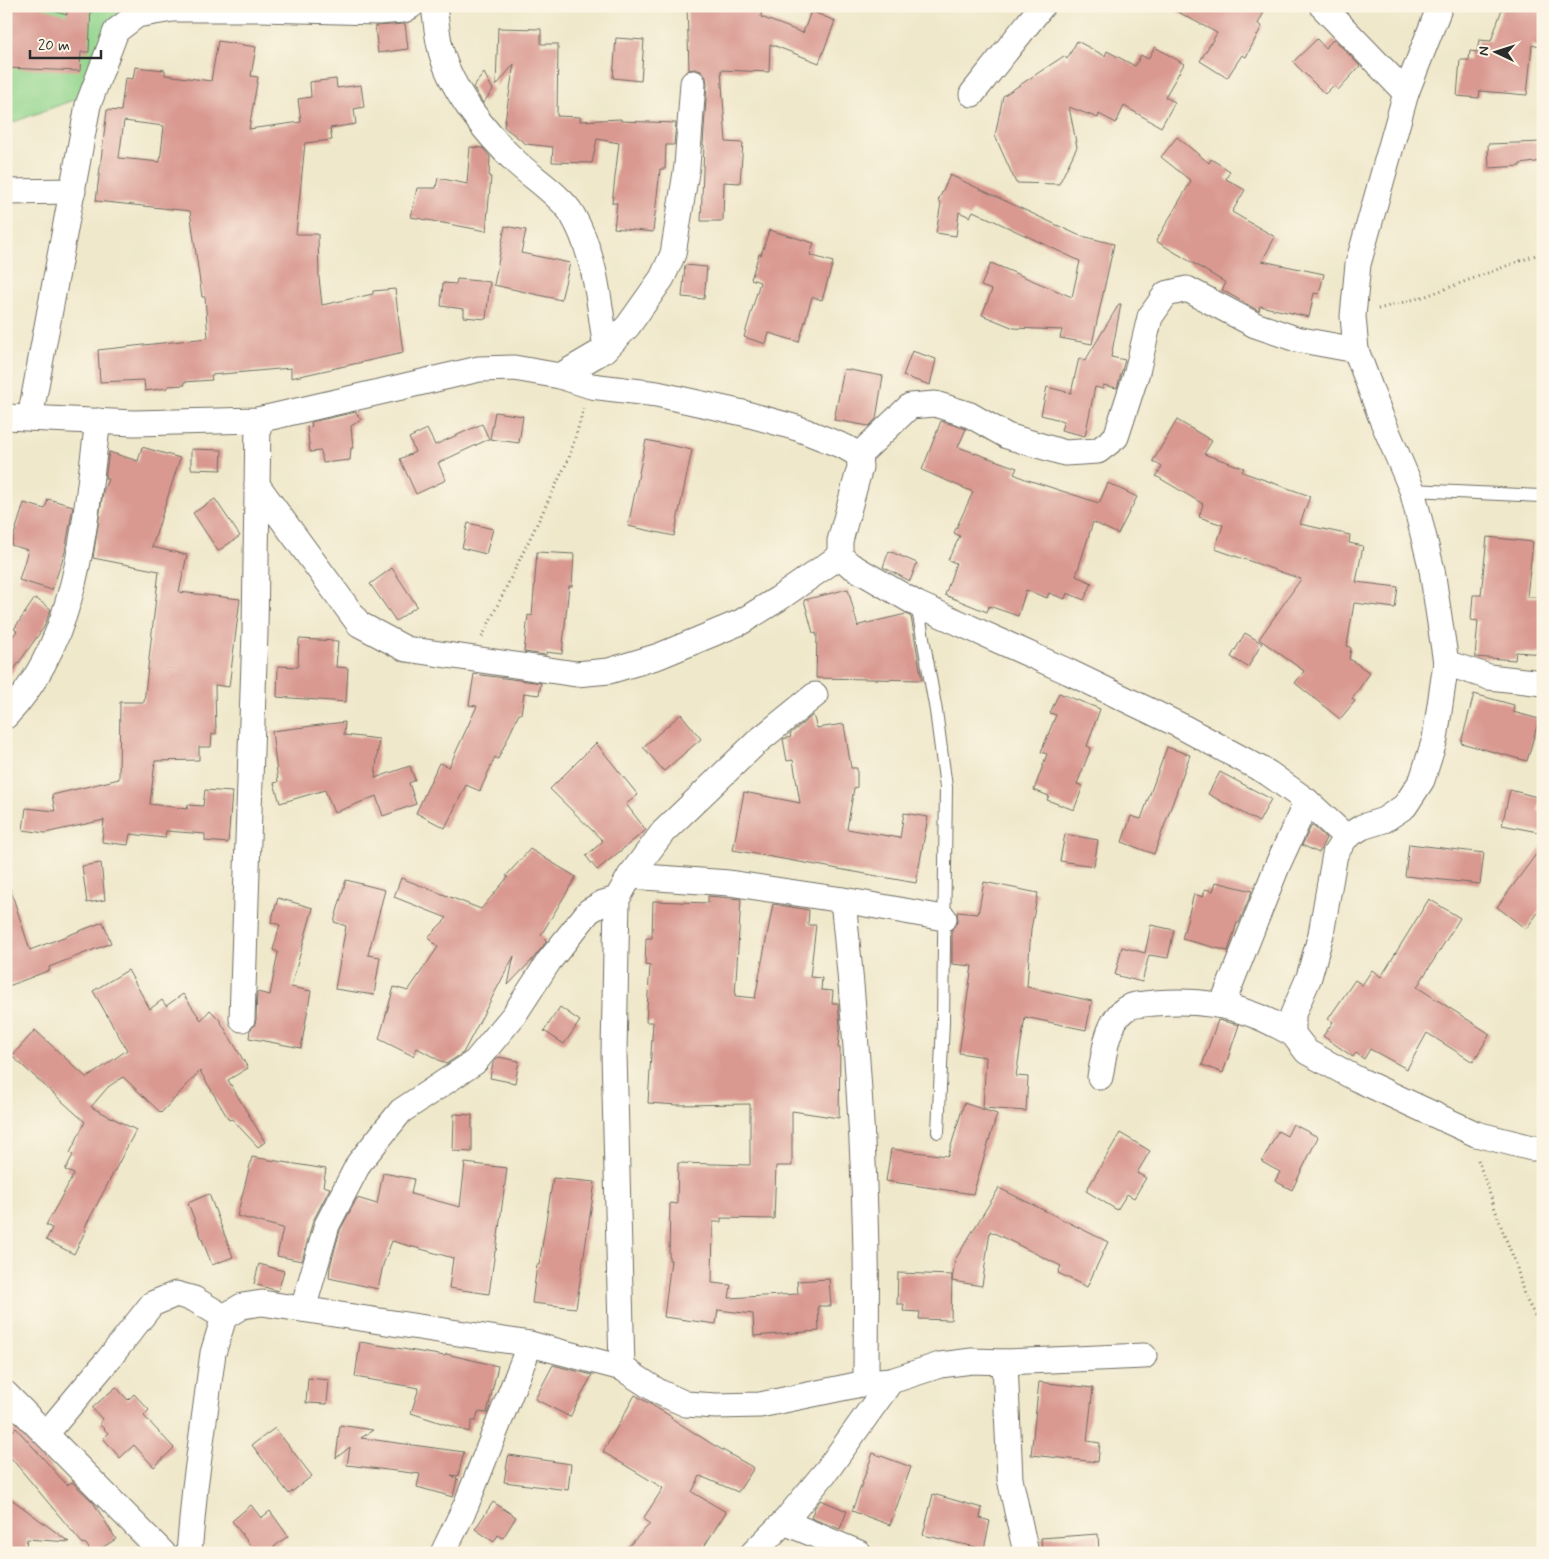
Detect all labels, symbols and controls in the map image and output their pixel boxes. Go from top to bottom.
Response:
scale bar [30,28,101,60]
north arrow [1472,28,1522,78]
text: 20 m [38,36,70,56]
text: N [1475,46,1493,56]

